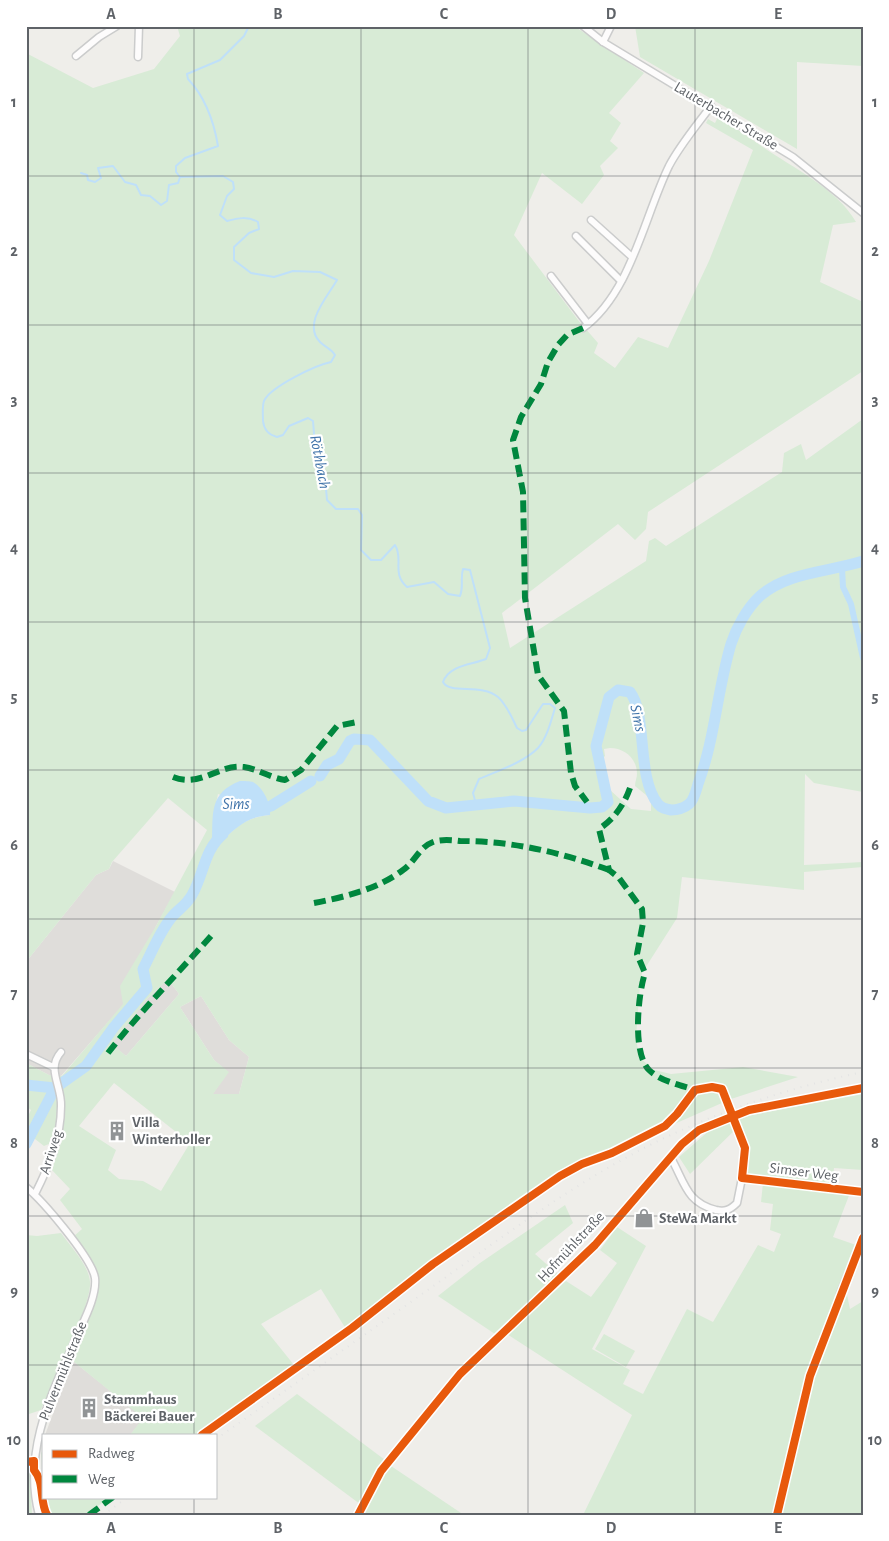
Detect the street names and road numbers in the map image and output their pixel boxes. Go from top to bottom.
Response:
street label: Lauterbacher Straße [671,79,781,153]
street label: Arriweg [37,1127,65,1176]
street label: Simser Weg [769,1160,840,1184]
street label: Hofmühlstraße [535,1209,607,1285]
street label: Pulvermühlstraße [36,1319,90,1423]

